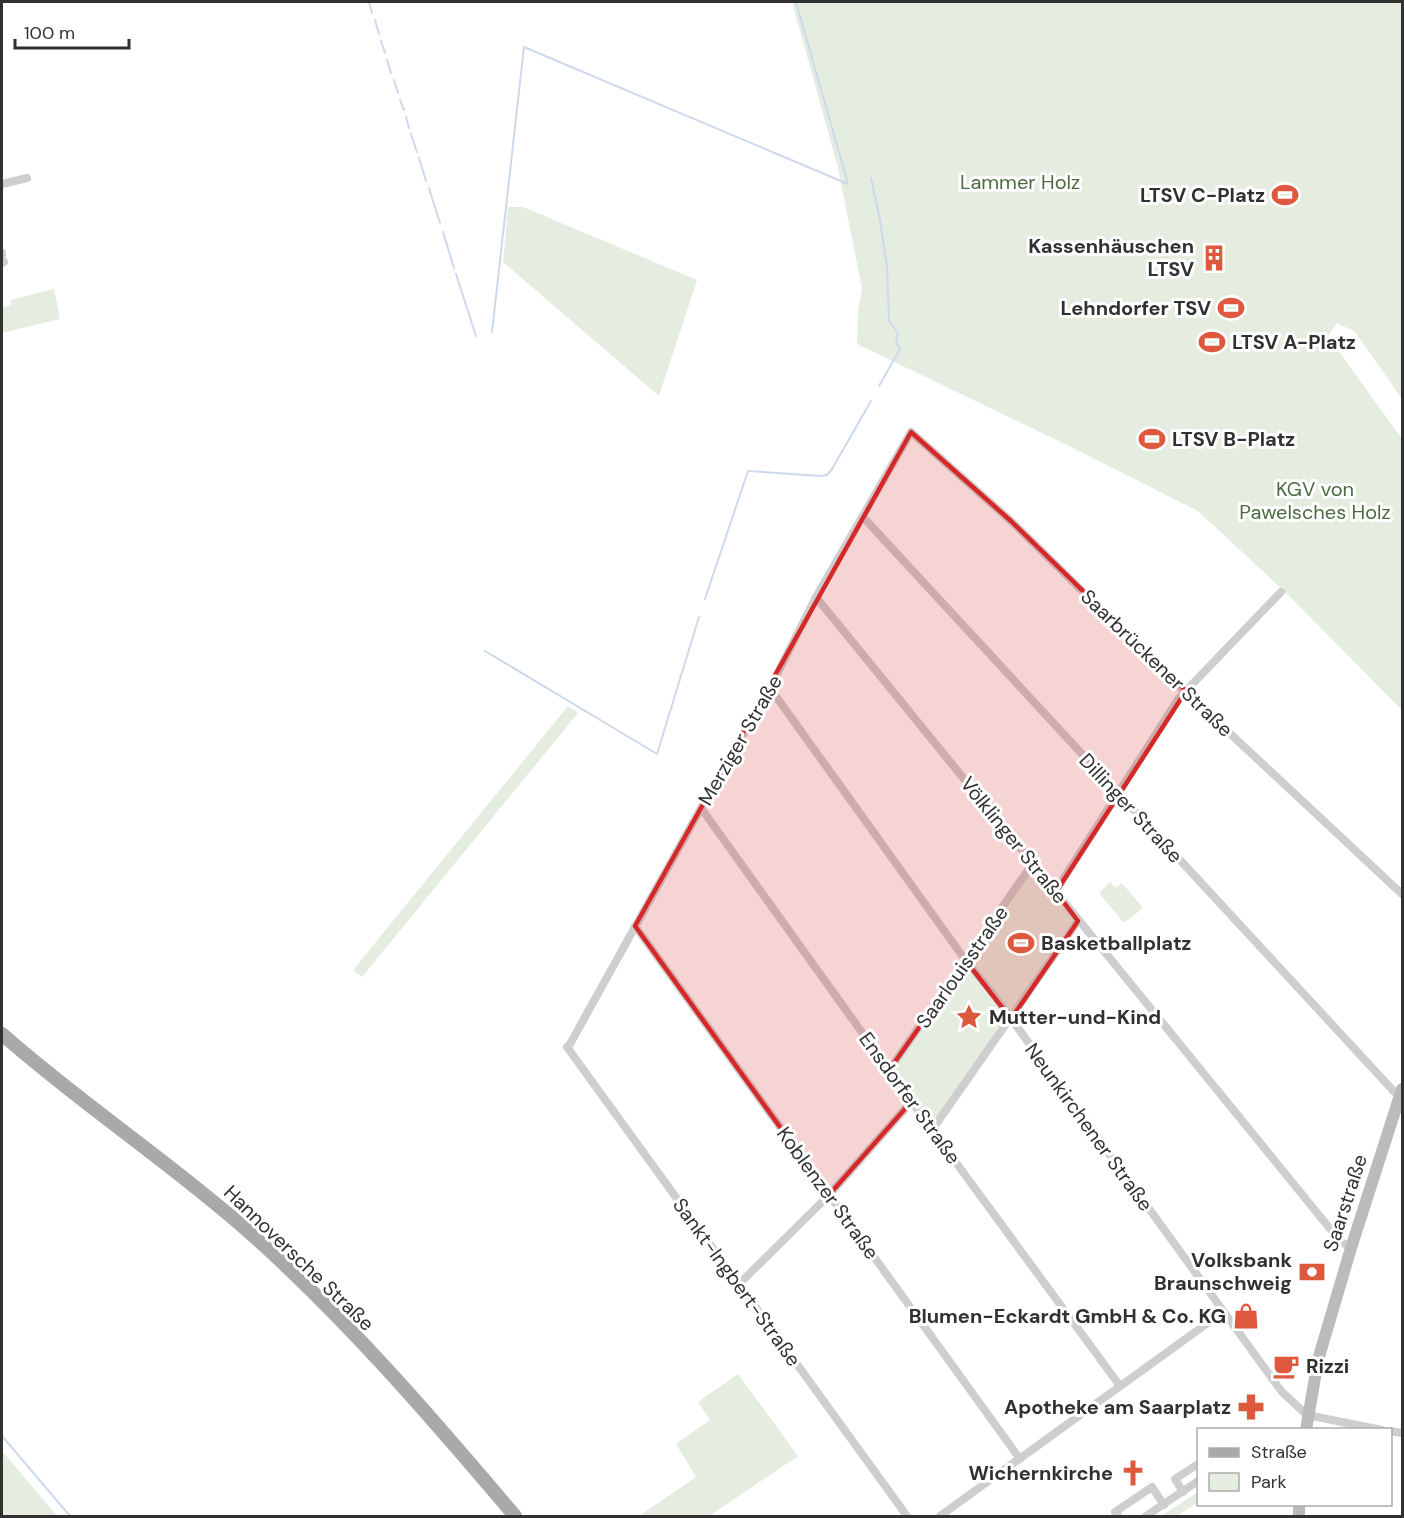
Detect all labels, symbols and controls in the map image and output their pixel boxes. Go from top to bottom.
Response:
scale bar [15,12,129,50]
text: 100 m [24,21,75,45]
park label: Lammer Holz [960,169,1080,195]
sports icon: LTSV C-Platz [1270,180,1300,210]
place label: LTSV C-Platz [1140,182,1265,208]
place label: Kassenhäuschen LTSV [1028,233,1194,282]
building icon: Kassenhäuschen LTSV [1199,243,1229,273]
sports icon: Lehndorfer TSV [1216,293,1246,323]
place label: Lehndorfer TSV [1061,295,1211,321]
sports icon: LTSV A-Platz [1197,327,1227,357]
place label: LTSV A-Platz [1232,329,1356,355]
sports icon: LTSV B-Platz [1137,424,1167,454]
place label: LTSV B-Platz [1172,426,1295,452]
park label: KGV von Pawelsches Holz [1239,476,1391,525]
street label: Saarbrückener Straße [1075,584,1239,742]
street label: Merziger Straße [692,670,788,810]
street label: Dillinger Straße [1074,748,1188,868]
street label: Völklinger Straße [955,771,1073,909]
street label: Saarlouisstraße [910,901,1014,1033]
sports icon: Basketballplatz [1006,928,1036,958]
place label: Basketballplatz [1041,930,1191,956]
place icon: Mutter-und-Kind [954,1002,984,1032]
place label: Mutter-und-Kind [989,1004,1161,1030]
street label: Ensdorfer Straße [853,1027,967,1169]
street label: Neunkirchener Straße [1019,1038,1159,1216]
street label: Koblenzer Straße [771,1121,885,1265]
street label: Saarstraße [1317,1151,1373,1255]
street label: Hannoversche Straße [218,1179,380,1337]
street label: Sankt-Ingbert-Straße [667,1193,807,1371]
place label: Volksbank Braunschweig [1154,1247,1292,1296]
bank icon: Volksbank Braunschweig [1297,1257,1327,1287]
shop icon: Blumen-Eckardt GmbH & Co. KG [1231,1301,1261,1331]
place label: Blumen-Eckardt GmbH & Co. KG [909,1303,1226,1329]
cafe icon: Rizzi [1271,1351,1301,1381]
place label: Rizzi [1306,1353,1349,1379]
pharmacy icon: Apotheke am Saarplatz [1236,1392,1266,1422]
place label: Apotheke am Saarplatz [1004,1394,1231,1420]
legend [1197,1428,1392,1506]
text: Straße [1251,1440,1307,1464]
church icon: Wichernkirche [1118,1458,1148,1488]
place label: Wichernkirche [968,1460,1113,1486]
text: Park [1251,1470,1287,1494]

